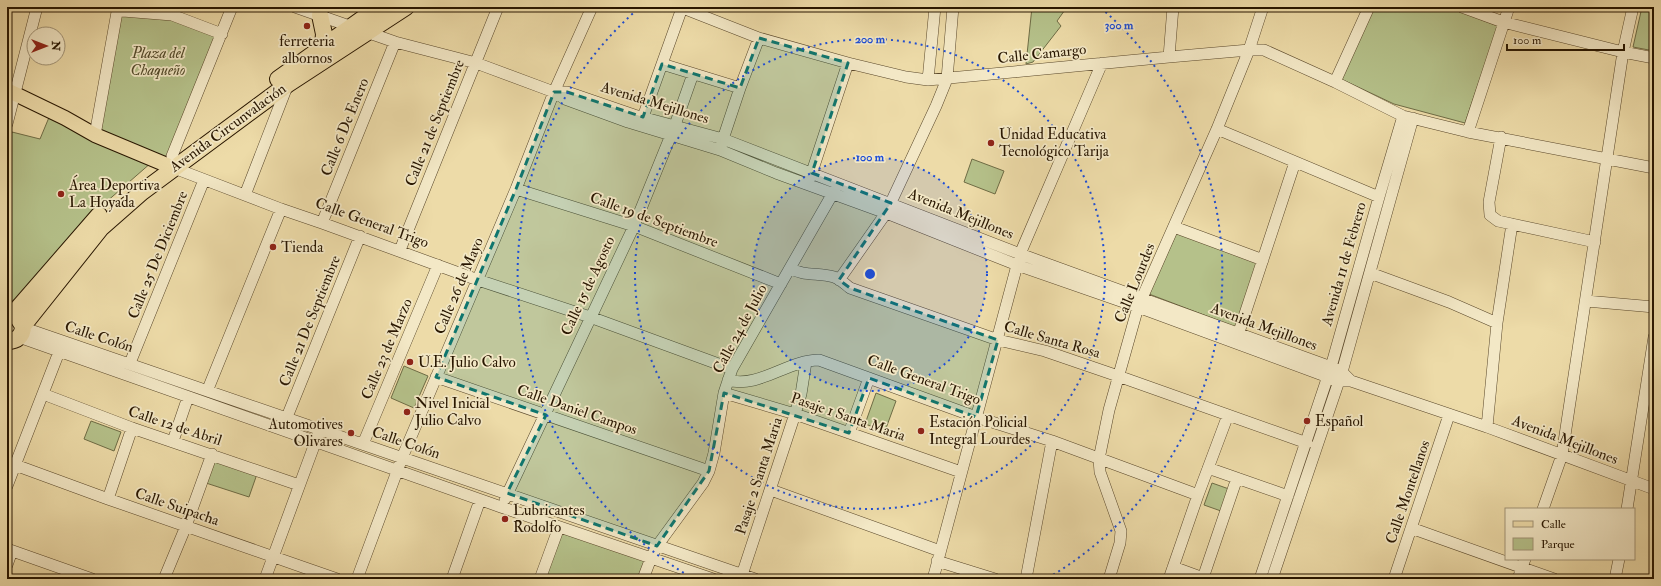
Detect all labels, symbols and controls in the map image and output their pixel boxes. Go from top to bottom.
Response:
text: 300 m [1105,18,1134,33]
marker: ferreteria albornos [302,21,312,31]
north arrow [26,26,66,66]
scale bar [1507,26,1624,52]
place label: ferreteria albornos [279,32,335,68]
text: 200 m [855,32,886,47]
text: 100 m [1513,33,1542,48]
text: N [49,40,62,52]
street label: Calle Camargo [997,40,1087,68]
park label: Plaza del Chaqueño [131,44,186,80]
street label: Calle 21 de Septiembre [401,57,470,190]
street label: Calle 6 De Enero [317,75,373,179]
street label: Avenida Mejillones [598,77,711,128]
street label: Avenida Circunvalación [165,79,290,177]
place label: Unidad Educativa Tecnológico Tarija [999,125,1110,161]
marker: Unidad Educativa Tecnológico Tarija [986,138,996,148]
text: 100 m [856,150,885,165]
place label: Área Deportiva La Hoyada [68,174,161,212]
street label: Avenida Mejillones [905,184,1017,244]
street label: Calle 25 De Diciembre [124,188,192,322]
street label: Calle 19 de Septiembre [587,188,721,253]
marker: Área Deportiva La Hoyada [56,189,66,199]
street label: Calle General Trigo [313,194,431,252]
street label: Avenida 11 de Febrero [1317,200,1371,329]
street label: Calle 15 de Agosto [557,233,619,339]
street label: Calle 26 de Mayo [430,235,488,337]
place label: Tienda [281,238,324,257]
street label: Calle Lourdes [1110,240,1160,326]
marker: Tienda [268,242,278,252]
street label: Calle 21 De Septiembre [275,253,346,390]
centre of rings [863,267,877,281]
street label: Calle 24 de Julio [709,281,772,377]
street label: Calle 23 de Marzo [357,296,417,402]
street label: Avenida Mejillones [1207,299,1320,355]
street label: Calle Colón [62,317,136,357]
street label: Calle Santa Rosa [1002,317,1103,363]
street label: Calle General Trigo [865,351,983,409]
place label: U.E. Julio Calvo [418,353,516,373]
marker: U.E. Julio Calvo [405,357,415,367]
street label: Calle Daniel Campos [514,380,640,440]
street label: Pasaje 1 Santa Maria [788,388,909,446]
place label: Nivel Inicial Julio Calvo [414,394,490,431]
street label: Calle 12 de Abril [126,402,224,450]
marker: Nivel Inicial Julio Calvo [402,407,412,417]
street label: Avenida Mejillones [1508,411,1621,469]
place label: Español [1315,412,1364,432]
place label: Estación Policial Integral Lourdes [929,413,1030,449]
street label: Pasaje 2 Santa Maria [731,414,787,537]
place label: Automotives Olivares [267,415,343,451]
marker: Español [1302,416,1312,426]
street label: Calle Colón [369,422,443,464]
marker: Estación Policial Integral Lourdes [916,426,926,436]
marker: Automotives Olivares [346,428,356,438]
street label: Calle Montellanos [1381,438,1435,546]
street label: Calle Suipacha [132,484,222,532]
place label: Lubricantes Rodolfo [513,501,585,537]
legend [1505,508,1635,560]
marker: Lubricantes Rodolfo [500,514,510,524]
text: Calle [1541,517,1566,532]
text: Parque [1541,537,1575,552]

